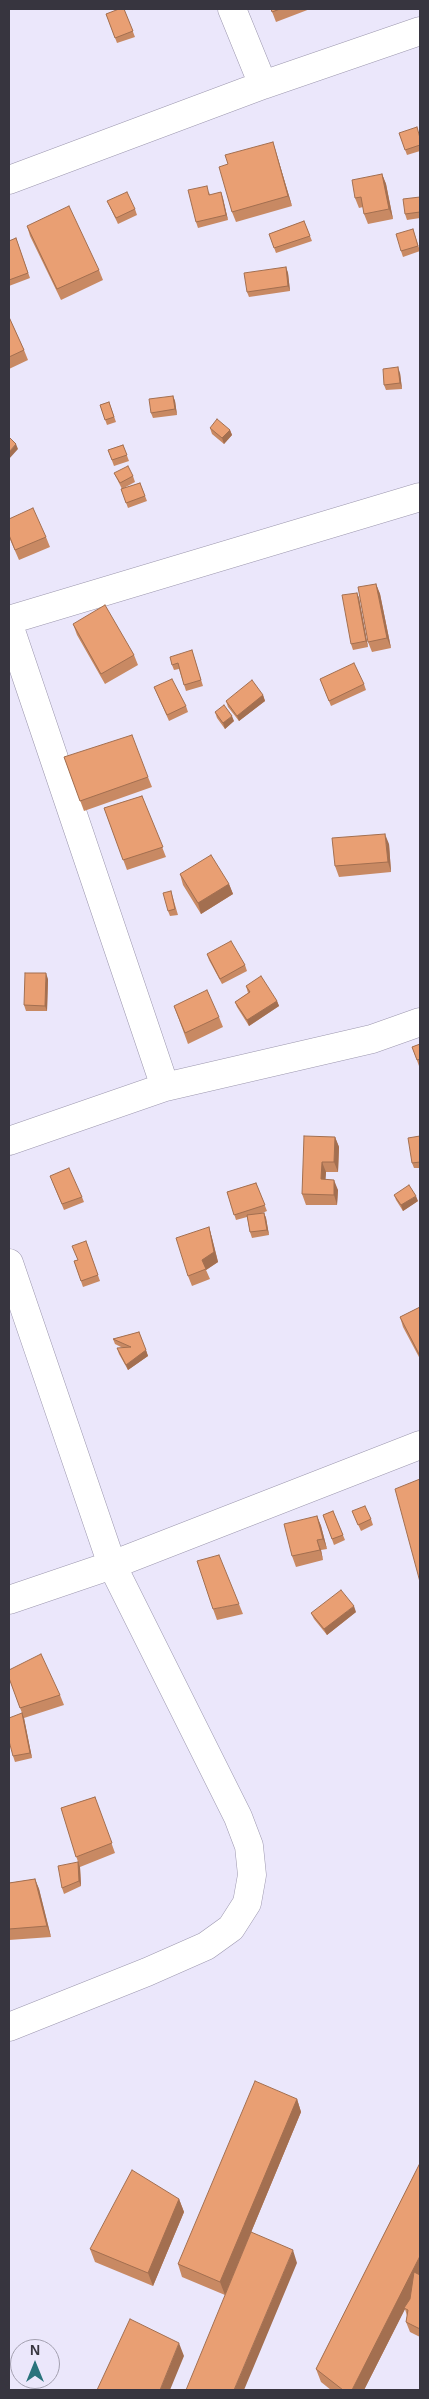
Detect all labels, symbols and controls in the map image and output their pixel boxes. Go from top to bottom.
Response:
north arrow [10,2339,60,2389]
text: N [30,2342,40,2358]

